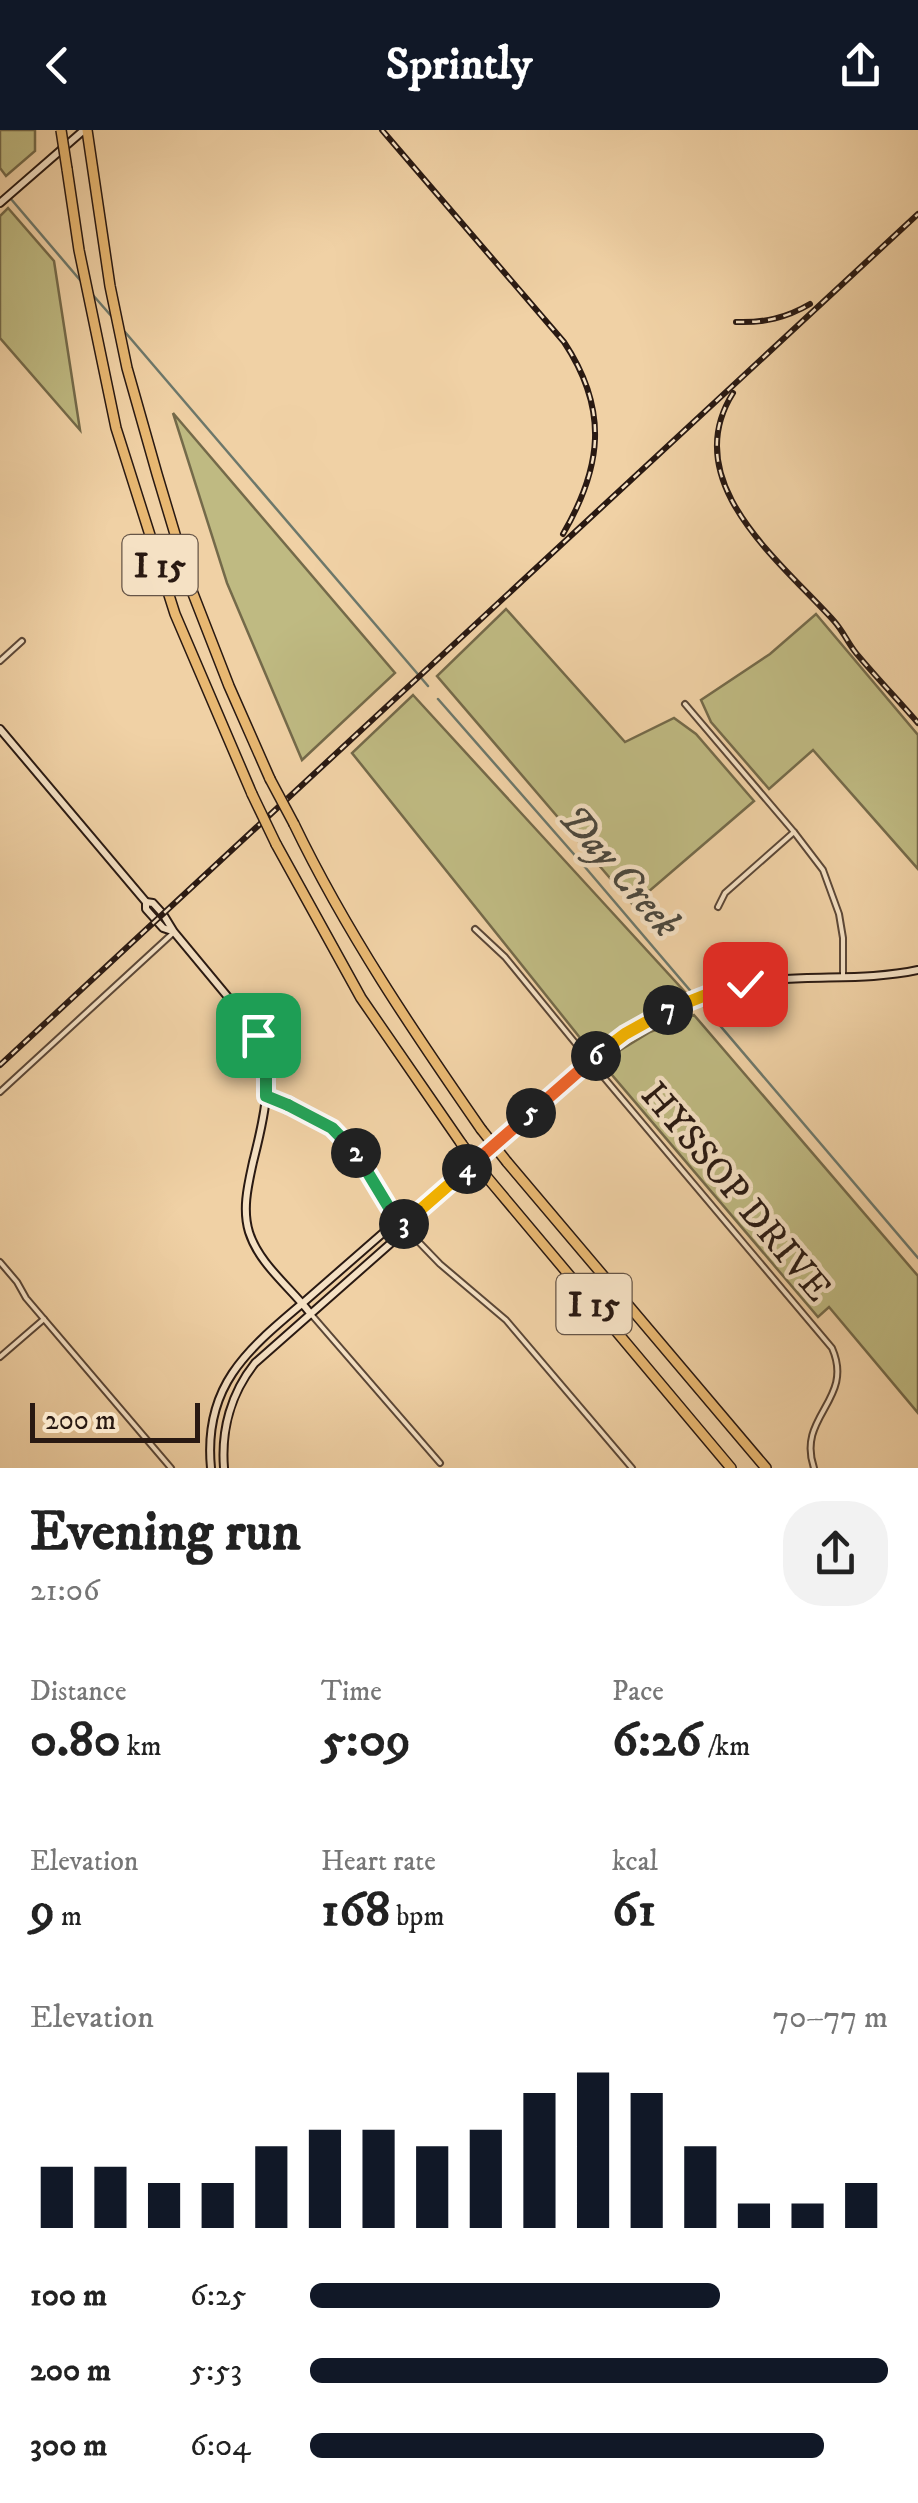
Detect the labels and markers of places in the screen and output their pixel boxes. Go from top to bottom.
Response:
pin [703,942,788,1027]
pin: 7 [643,985,693,1035]
pin [216,993,301,1078]
pin: 6 [571,1031,621,1081]
pin: 5 [506,1088,556,1138]
pin: 2 [331,1128,381,1178]
pin: 4 [442,1144,492,1194]
pin: 3 [379,1199,429,1249]

